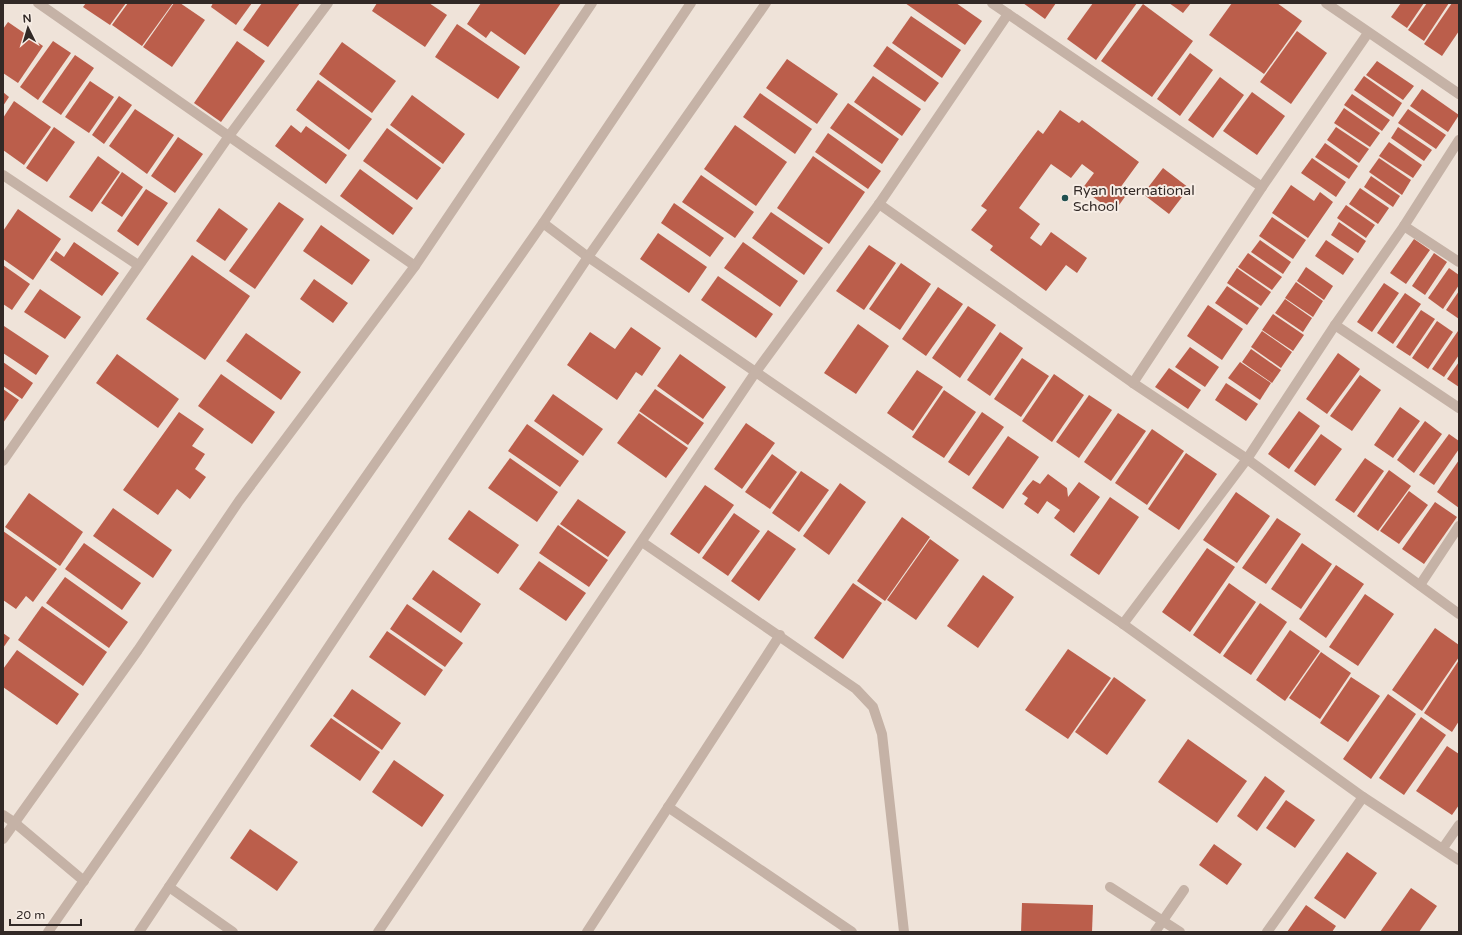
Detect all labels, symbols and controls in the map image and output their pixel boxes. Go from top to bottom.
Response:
north arrow [8,8,48,48]
text: N [22,12,32,25]
place label: Ryan International School [1073,182,1195,215]
marker: Ryan International School [1060,193,1070,203]
scale bar [10,901,81,927]
text: 20 m [16,908,45,922]

